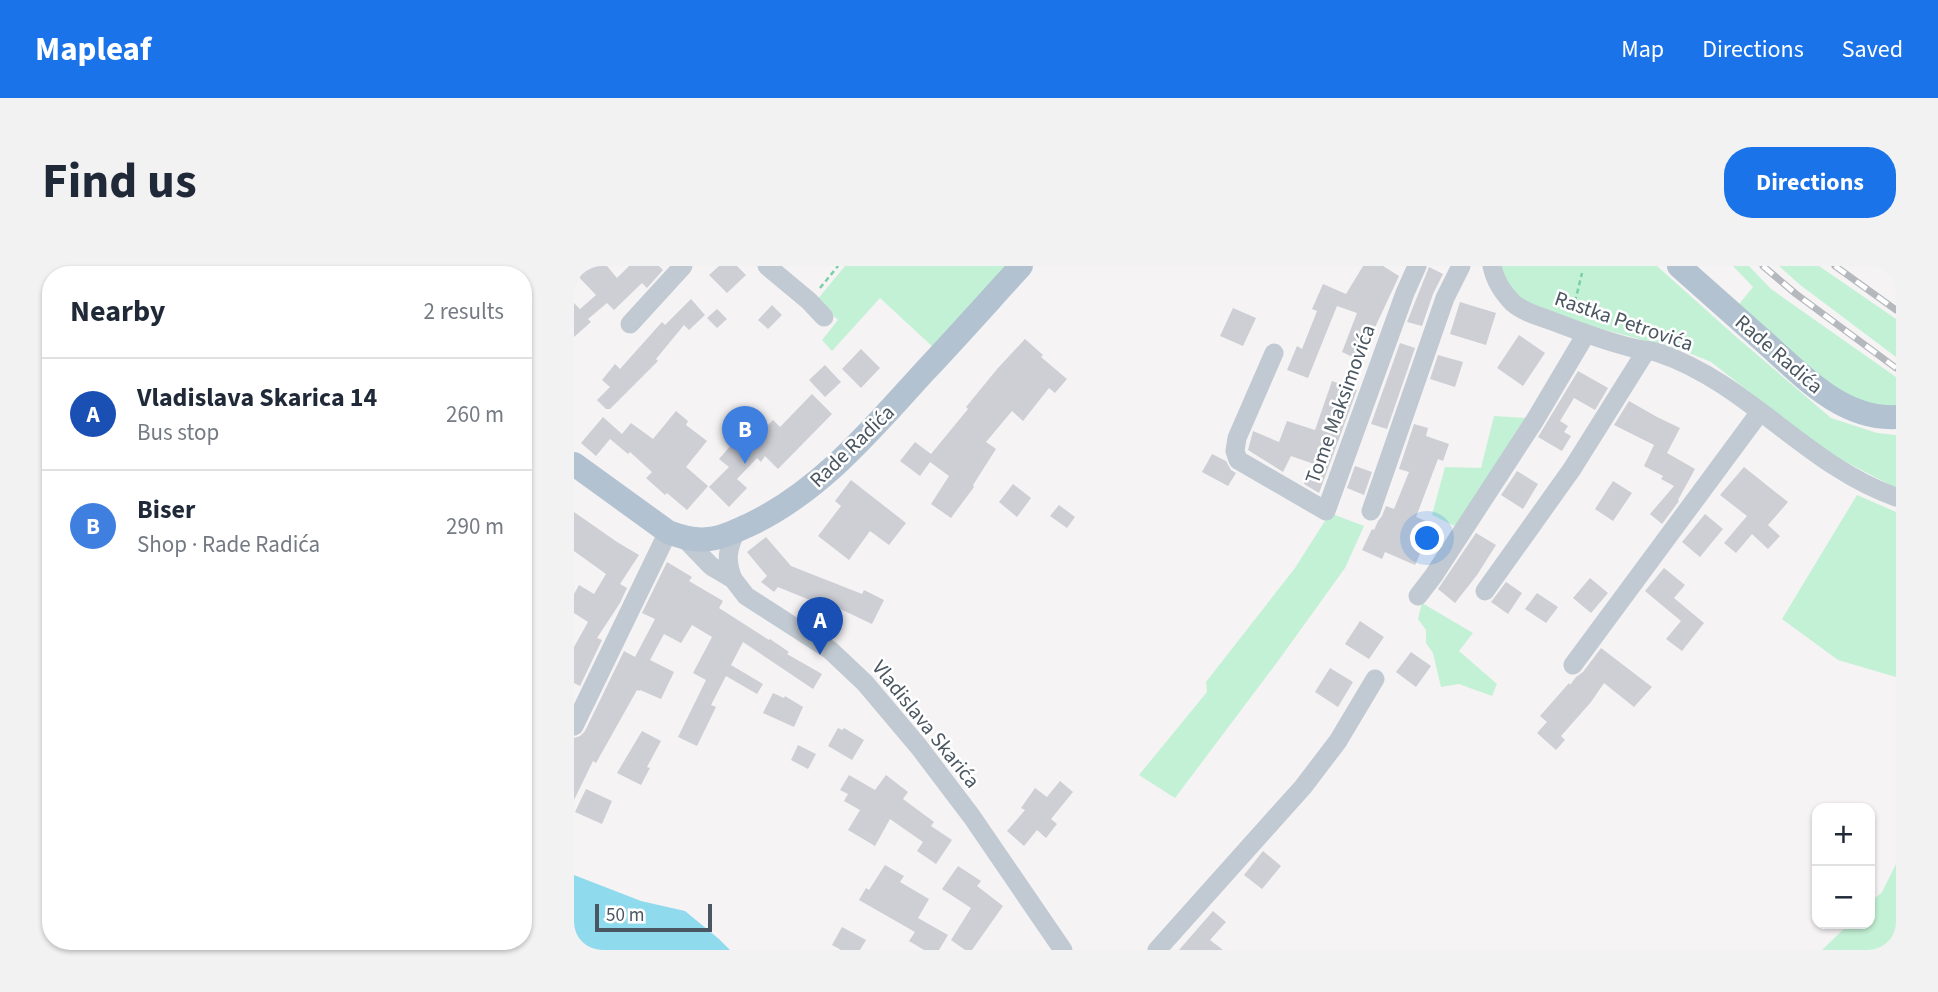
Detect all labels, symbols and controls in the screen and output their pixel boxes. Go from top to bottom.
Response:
text: Mapleaf [35,26,151,73]
text: Map [1621,32,1664,67]
text: Directions [1702,32,1804,67]
text: Saved [1842,32,1903,67]
text: Find us [42,147,197,217]
button: Directions [1724,147,1896,218]
street label: Rastka Petrovića [1551,283,1697,359]
text: Nearby [70,290,165,333]
text: 2 results [424,295,504,328]
street label: Rade Radića [1728,307,1830,401]
street label: Tome Maksimovića [1297,320,1383,488]
text: Vladislava Skarica 14 [137,379,377,416]
text: A [86,398,100,431]
text: 260 m [446,398,504,431]
street label: Rade Radića [803,398,901,494]
pin: B [722,406,768,464]
text: Bus stop [137,416,219,449]
text: Biser [137,491,195,528]
text: B [86,510,100,543]
text: 290 m [446,510,504,543]
your location [1410,521,1444,555]
text: Shop · Rade Radića [137,528,320,561]
pin: A [797,597,843,655]
street label: Vladislava Skarića [865,654,987,794]
map controls [1812,803,1875,929]
button: + [1812,803,1875,866]
button: − [1812,866,1875,929]
scale bar [595,901,712,933]
text: 50 m [606,902,644,929]

